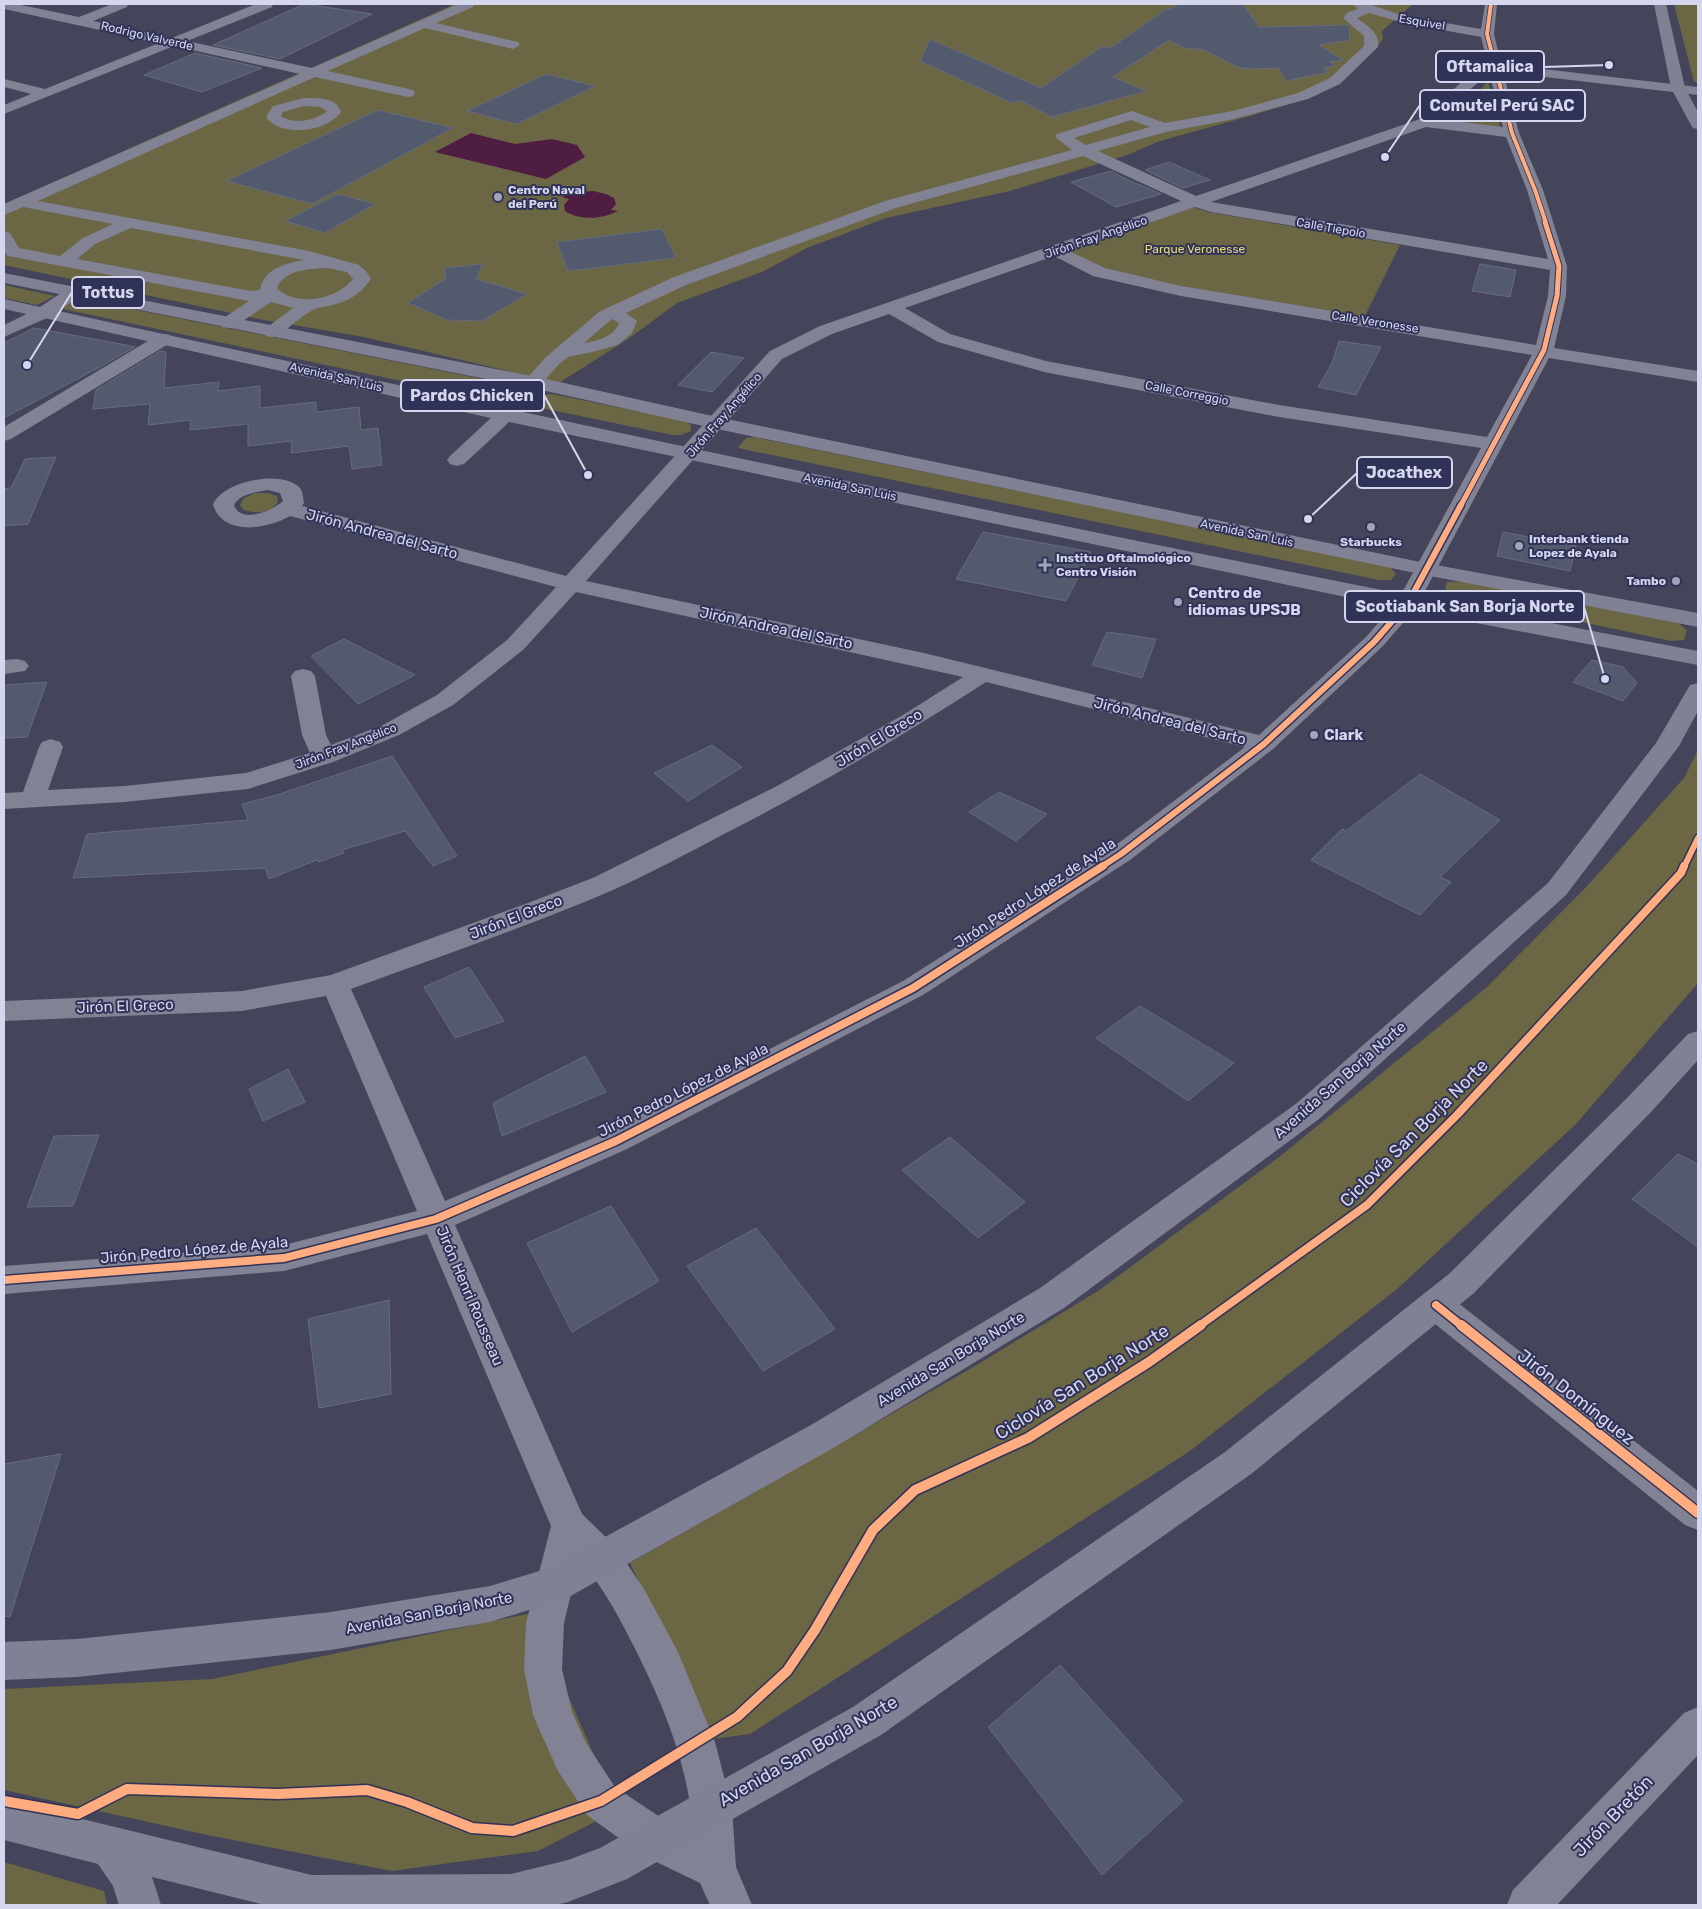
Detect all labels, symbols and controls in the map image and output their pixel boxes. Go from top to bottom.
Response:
street label: Esquivel [1398,11,1446,33]
street label: Rodrigo Valverde [100,19,195,53]
callout: Oftamalica [1436,51,1544,82]
text: Oftamalica [1446,57,1534,76]
callout: Comutel Perú SAC [1420,90,1585,121]
text: Comutel Perú SAC [1430,96,1574,115]
place label: Centro Naval del Perú [508,183,585,211]
marker: Centro Naval del Perú [492,191,504,203]
street label: Jirón Fray Angélico [1043,213,1149,261]
street label: Calle Tiepolo [1295,215,1367,241]
park label: Parque Veronesse [1145,242,1246,256]
callout: Tottus [72,277,144,308]
text: Tottus [82,283,134,302]
street label: Calle Veronesse [1330,308,1420,336]
street label: Avenida San Luis [288,360,384,394]
street label: Jirón Fray Angélico [684,370,765,460]
street label: Calle Correggio [1144,378,1230,408]
callout: Pardos Chicken [401,380,544,411]
text: Pardos Chicken [410,386,534,405]
callout: Jocathex [1357,457,1452,488]
text: Jocathex [1366,463,1442,482]
street label: Avenida San Luis [802,470,898,504]
street label: Jirón Andrea del Sarto [304,505,460,563]
street label: Avenida San Luis [1199,516,1295,550]
marker: Starbucks [1365,521,1377,533]
place label: Interbank tienda Lopez de Ayala [1529,532,1629,560]
place label: Starbucks [1340,535,1402,549]
marker: Interbank tienda Lopez de Ayala [1513,540,1525,552]
place label: Instituo Oftalmológico Centro Visión [1056,551,1191,579]
marker: Instituo Oftalmológico Centro Visión [1038,558,1052,572]
place label: Tambo [1627,574,1666,588]
marker: Tambo [1670,575,1682,587]
place label: Centro de idiomas UPSJB [1188,584,1301,619]
callout: Scotiabank San Borja Norte [1345,591,1584,622]
marker: Centro de idiomas UPSJB [1172,596,1184,608]
text: Scotiabank San Borja Norte [1355,597,1575,616]
street label: Jirón Andrea del Sarto [698,603,854,653]
street label: Jirón Andrea del Sarto [1092,693,1248,749]
street label: Jirón El Greco [833,705,925,771]
street label: Jirón Fray Angélico [293,720,399,772]
place label: Clark [1324,726,1363,744]
marker: Clark [1308,729,1320,741]
street label: Jirón Pedro López de Ayala [951,834,1119,952]
street label: Jirón El Greco [467,891,565,943]
street label: Jirón El Greco [76,995,174,1017]
street label: Avenida San Borja Norte [1270,1018,1410,1142]
street label: Jirón Pedro López de Ayala [595,1039,771,1141]
street label: Ciclovía San Borja Norte [1335,1054,1493,1212]
street label: Jirón Henri Rousseau [432,1224,508,1368]
street label: Jirón Pedro López de Ayala [99,1233,289,1267]
street label: Avenida San Borja Norte [874,1308,1028,1410]
street label: Ciclovía San Borja Norte [991,1319,1173,1445]
street label: Jirón Domínguez [1513,1344,1639,1450]
street label: Avenida San Borja Norte [344,1588,514,1638]
street label: Avenida San Borja Norte [715,1691,901,1811]
street label: Jirón Bretón [1569,1771,1657,1861]

